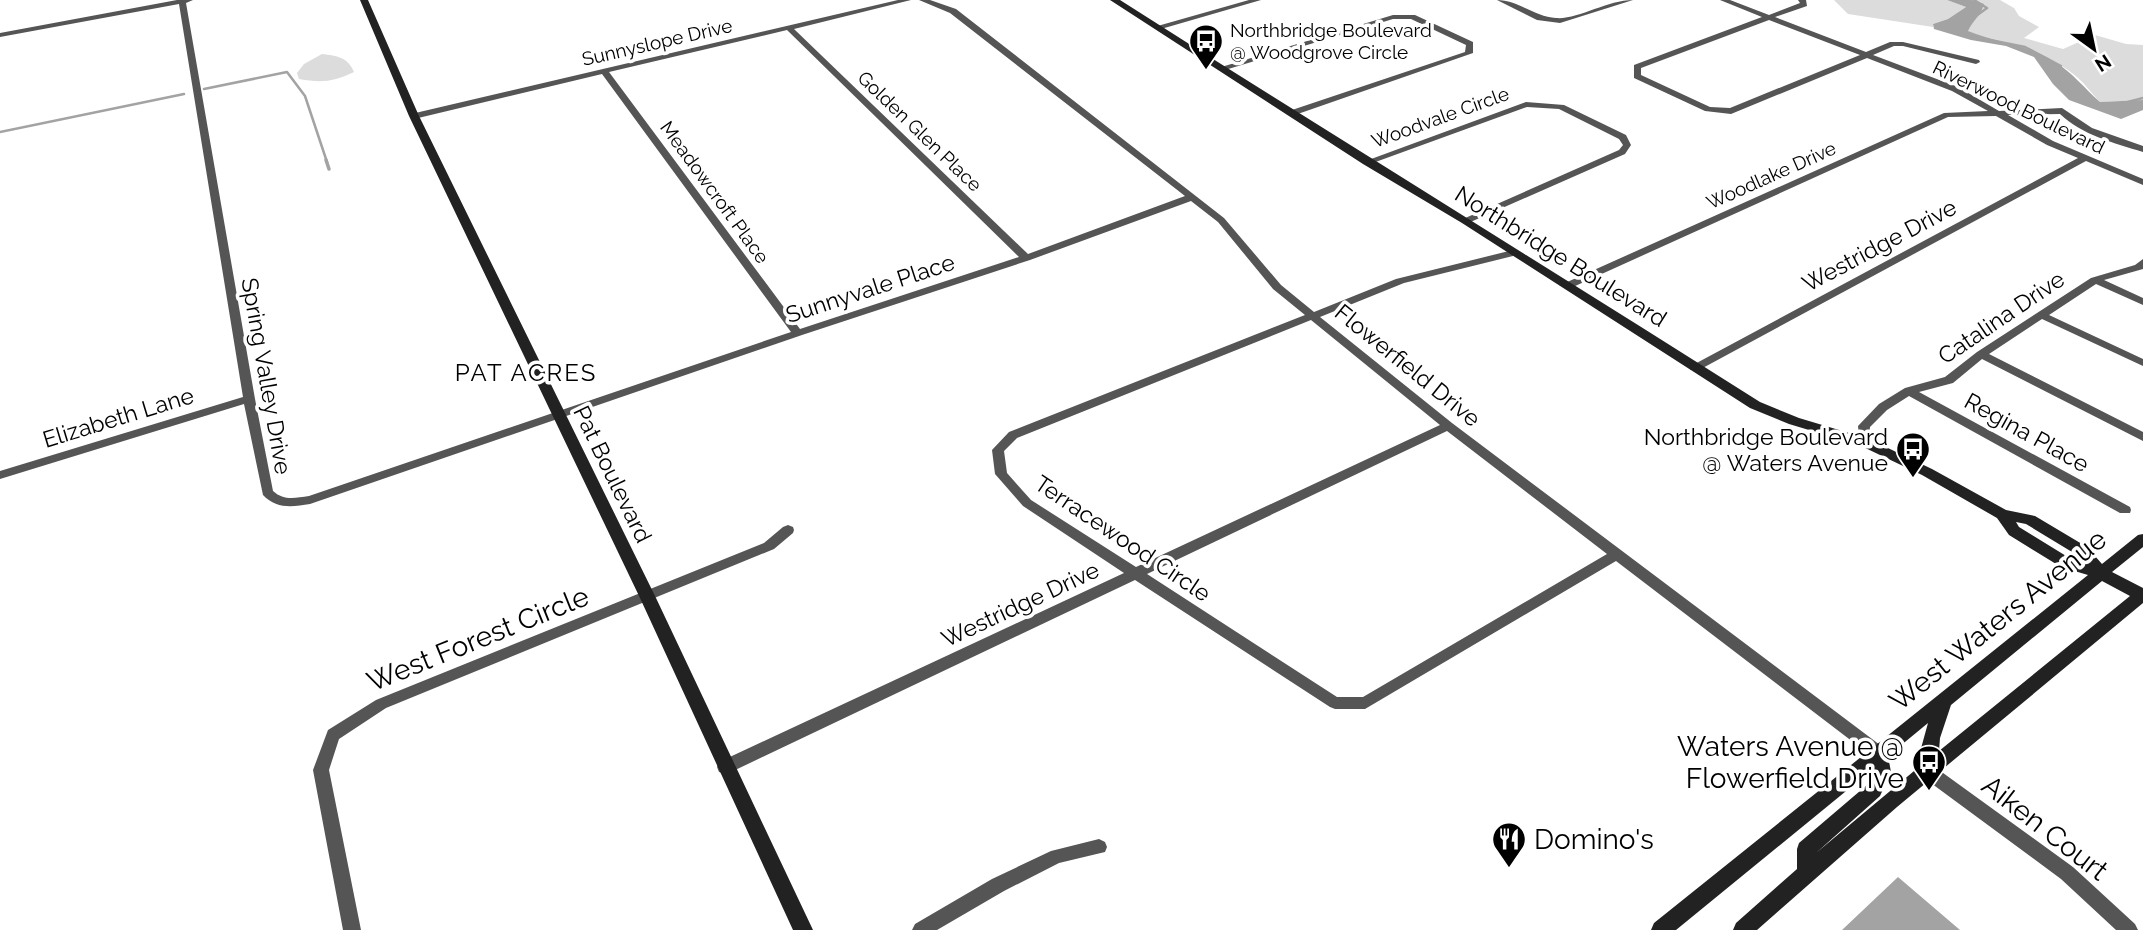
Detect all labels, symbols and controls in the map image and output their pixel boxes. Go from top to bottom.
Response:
street label: Sunnyslope Drive [580,14,734,70]
north arrow [2059,14,2129,84]
place label: Northbridge Boulevard @ Woodgrove Circle [1230,19,1432,63]
bus stop icon: Northbridge Boulevard @ Woodgrove Circle [1187,22,1225,71]
text: N [2091,50,2115,76]
street label: Riverwood Boulevard [1930,56,2108,158]
street label: Golden Glen Place [853,66,987,196]
street label: Woodvale Circle [1368,82,1512,152]
street label: Meadowcroft Place [656,117,774,267]
street label: Woodlake Drive [1703,137,1839,213]
street label: Northbridge Boulevard [1450,180,1672,332]
street label: Westridge Drive [1797,193,1961,297]
street label: Sunnyvale Place [782,248,958,328]
street label: Catalina Drive [1933,265,2069,369]
street label: Spring Valley Drive [236,276,298,476]
street label: Flowerfield Drive [1330,298,1486,432]
district label: PAT ACRES [455,358,597,387]
street label: Elizabeth Lane [39,381,197,453]
street label: Regina Place [1960,387,2094,477]
street label: Pat Boulevard [568,401,658,547]
place label: Northbridge Boulevard @ Waters Avenue [1644,423,1888,476]
bus stop icon: Northbridge Boulevard @ Waters Avenue [1894,430,1932,479]
street label: Terracewood Circle [1030,469,1216,607]
street label: West Waters Avenue [1883,522,2113,718]
street label: Westridge Drive [937,556,1103,652]
street label: West Forest Circle [362,579,594,699]
place label: Waters Avenue @ Flowerfield Drive [1677,730,1904,795]
bus stop icon: Waters Avenue @ Flowerfield Drive [1910,743,1948,792]
street label: Aiken Court [1975,769,2115,888]
restaurant icon: Domino's [1490,820,1528,869]
place label: Domino's [1534,823,1654,856]

